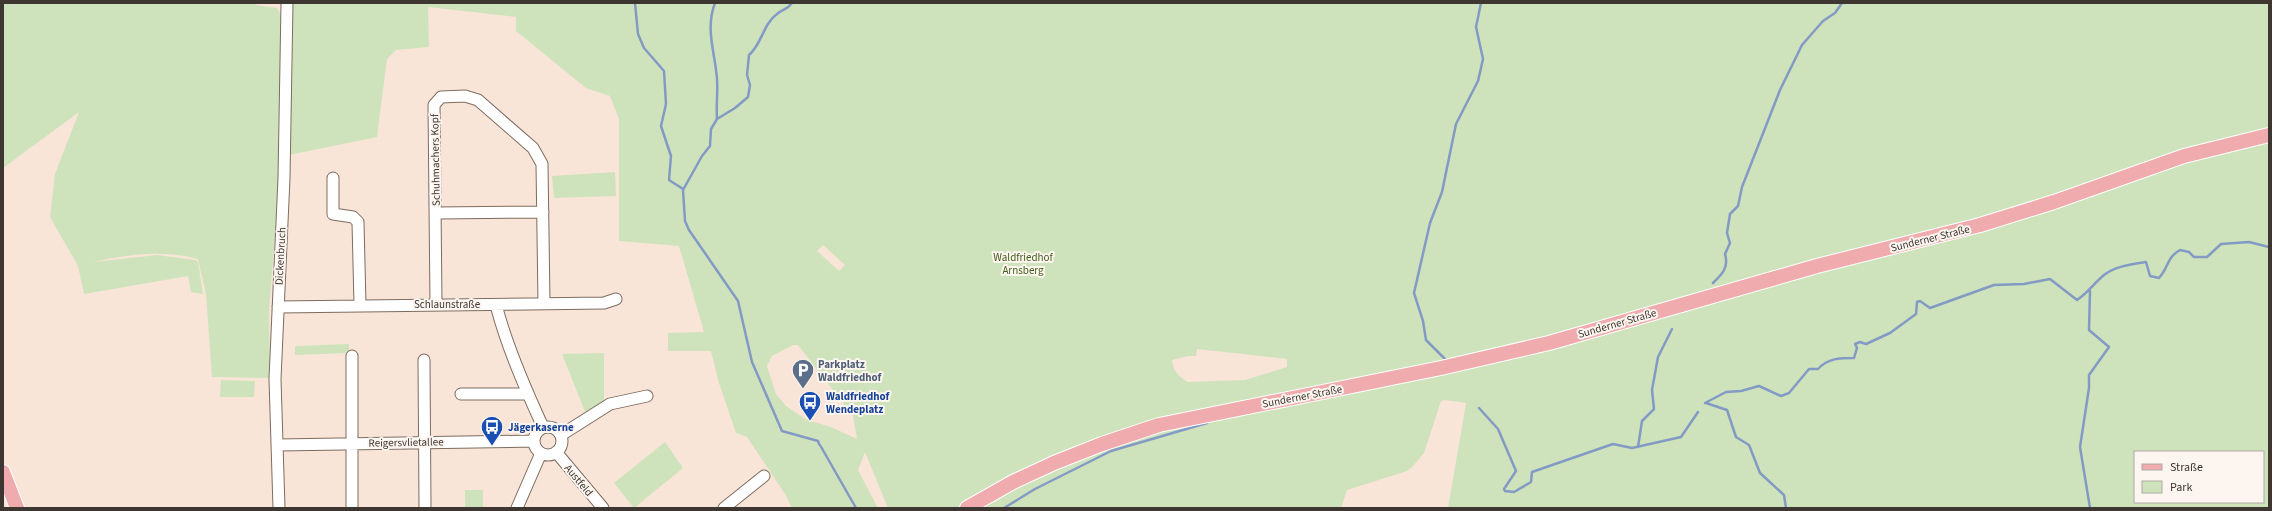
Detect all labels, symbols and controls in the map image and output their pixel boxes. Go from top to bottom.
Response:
street label: Schuhmachers Kopf [427,113,444,206]
street label: Sunderner Straße [1889,221,1972,256]
street label: Dickenbruch [271,227,290,285]
park label: Waldfriedhof Arnsberg [993,250,1053,278]
street label: Schlaunstraße [414,297,481,312]
street label: Sunderner Straße [1576,305,1659,342]
parking icon: Parkplatz Waldfriedhof [790,357,816,390]
place label: Parkplatz Waldfriedhof [818,357,883,385]
street label: Sunderner Straße [1261,381,1344,412]
bus stop icon: Waldfriedhof Wendeplatz [797,389,823,422]
place label: Waldfriedhof Wendeplatz [826,389,891,417]
bus stop icon: Jägerkaserne [479,414,505,447]
place label: Jägerkaserne [508,420,574,435]
street label: Reigersvlietallee [368,434,444,451]
legend [2134,451,2264,503]
text: Straße [2170,459,2203,476]
street label: Austfeld [561,461,596,499]
text: Park [2170,479,2192,496]

